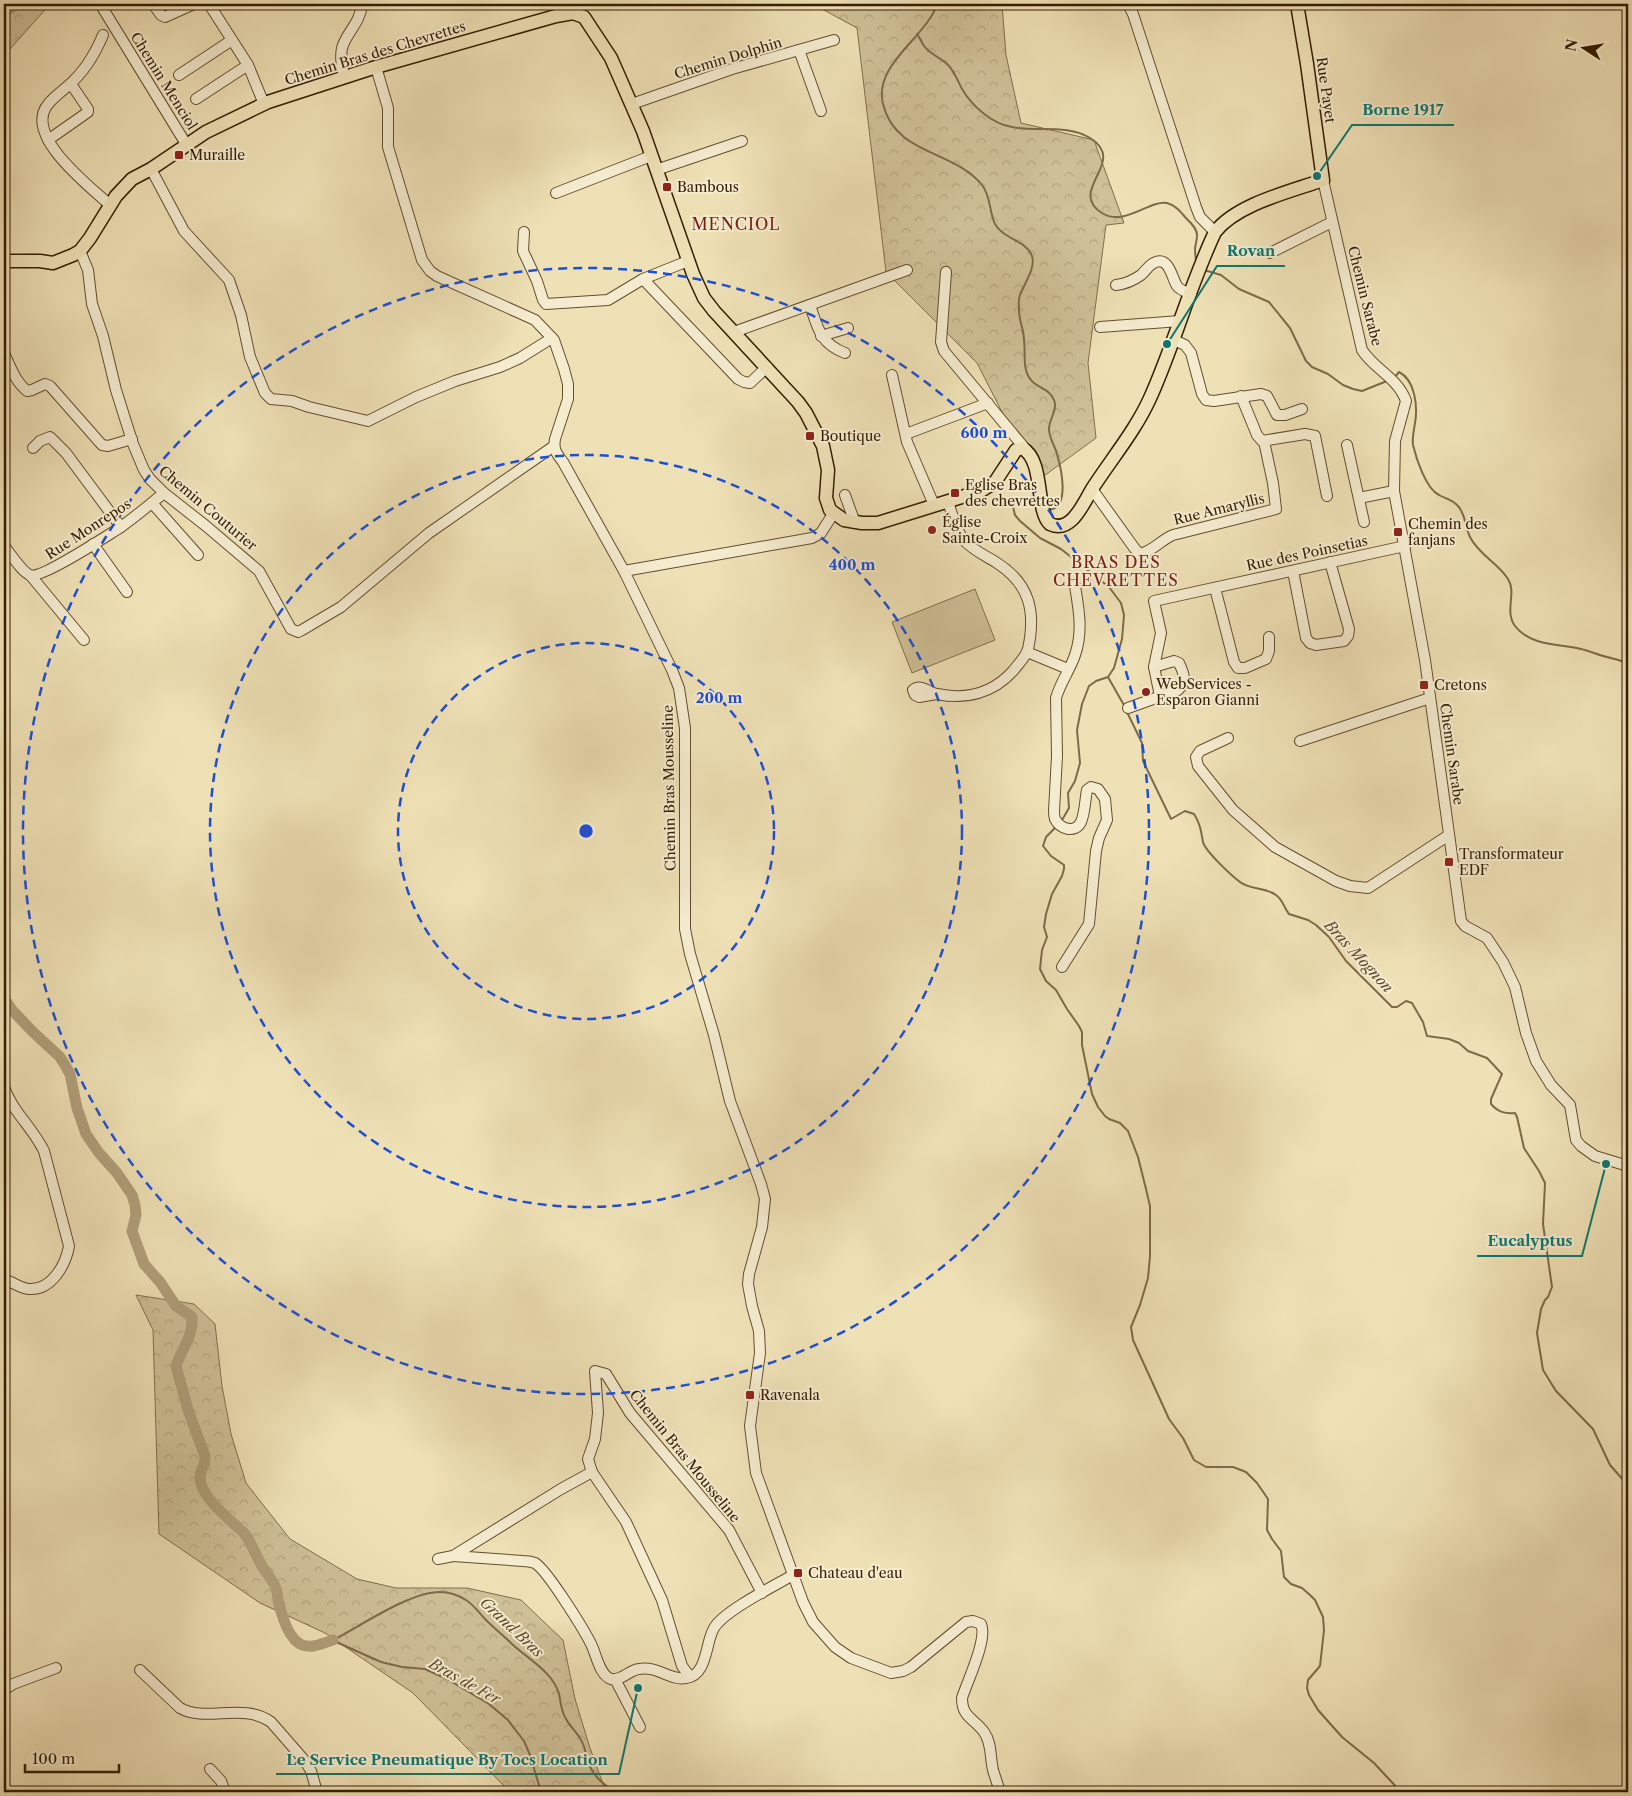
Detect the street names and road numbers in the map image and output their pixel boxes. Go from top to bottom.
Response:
street label: Chemin Bras des Chevrettes [282,17,468,89]
street label: Chemin Menciol [127,29,201,133]
street label: Chemin Dolphin [672,33,784,83]
street label: Rue Payet [1312,56,1340,124]
street label: Chemin Sarabe [1344,244,1386,348]
street label: Chemin Couturier [155,462,261,554]
street label: Rue Amaryllis [1172,489,1266,529]
street label: Rue Monrepos [42,495,134,563]
street label: Rue des Poinsetias [1245,531,1369,575]
street label: Chemin Sarabe [1436,702,1468,806]
street label: Chemin Bras Mousseline [659,705,679,871]
street label: Chemin Bras Mousseline [626,1386,744,1526]

